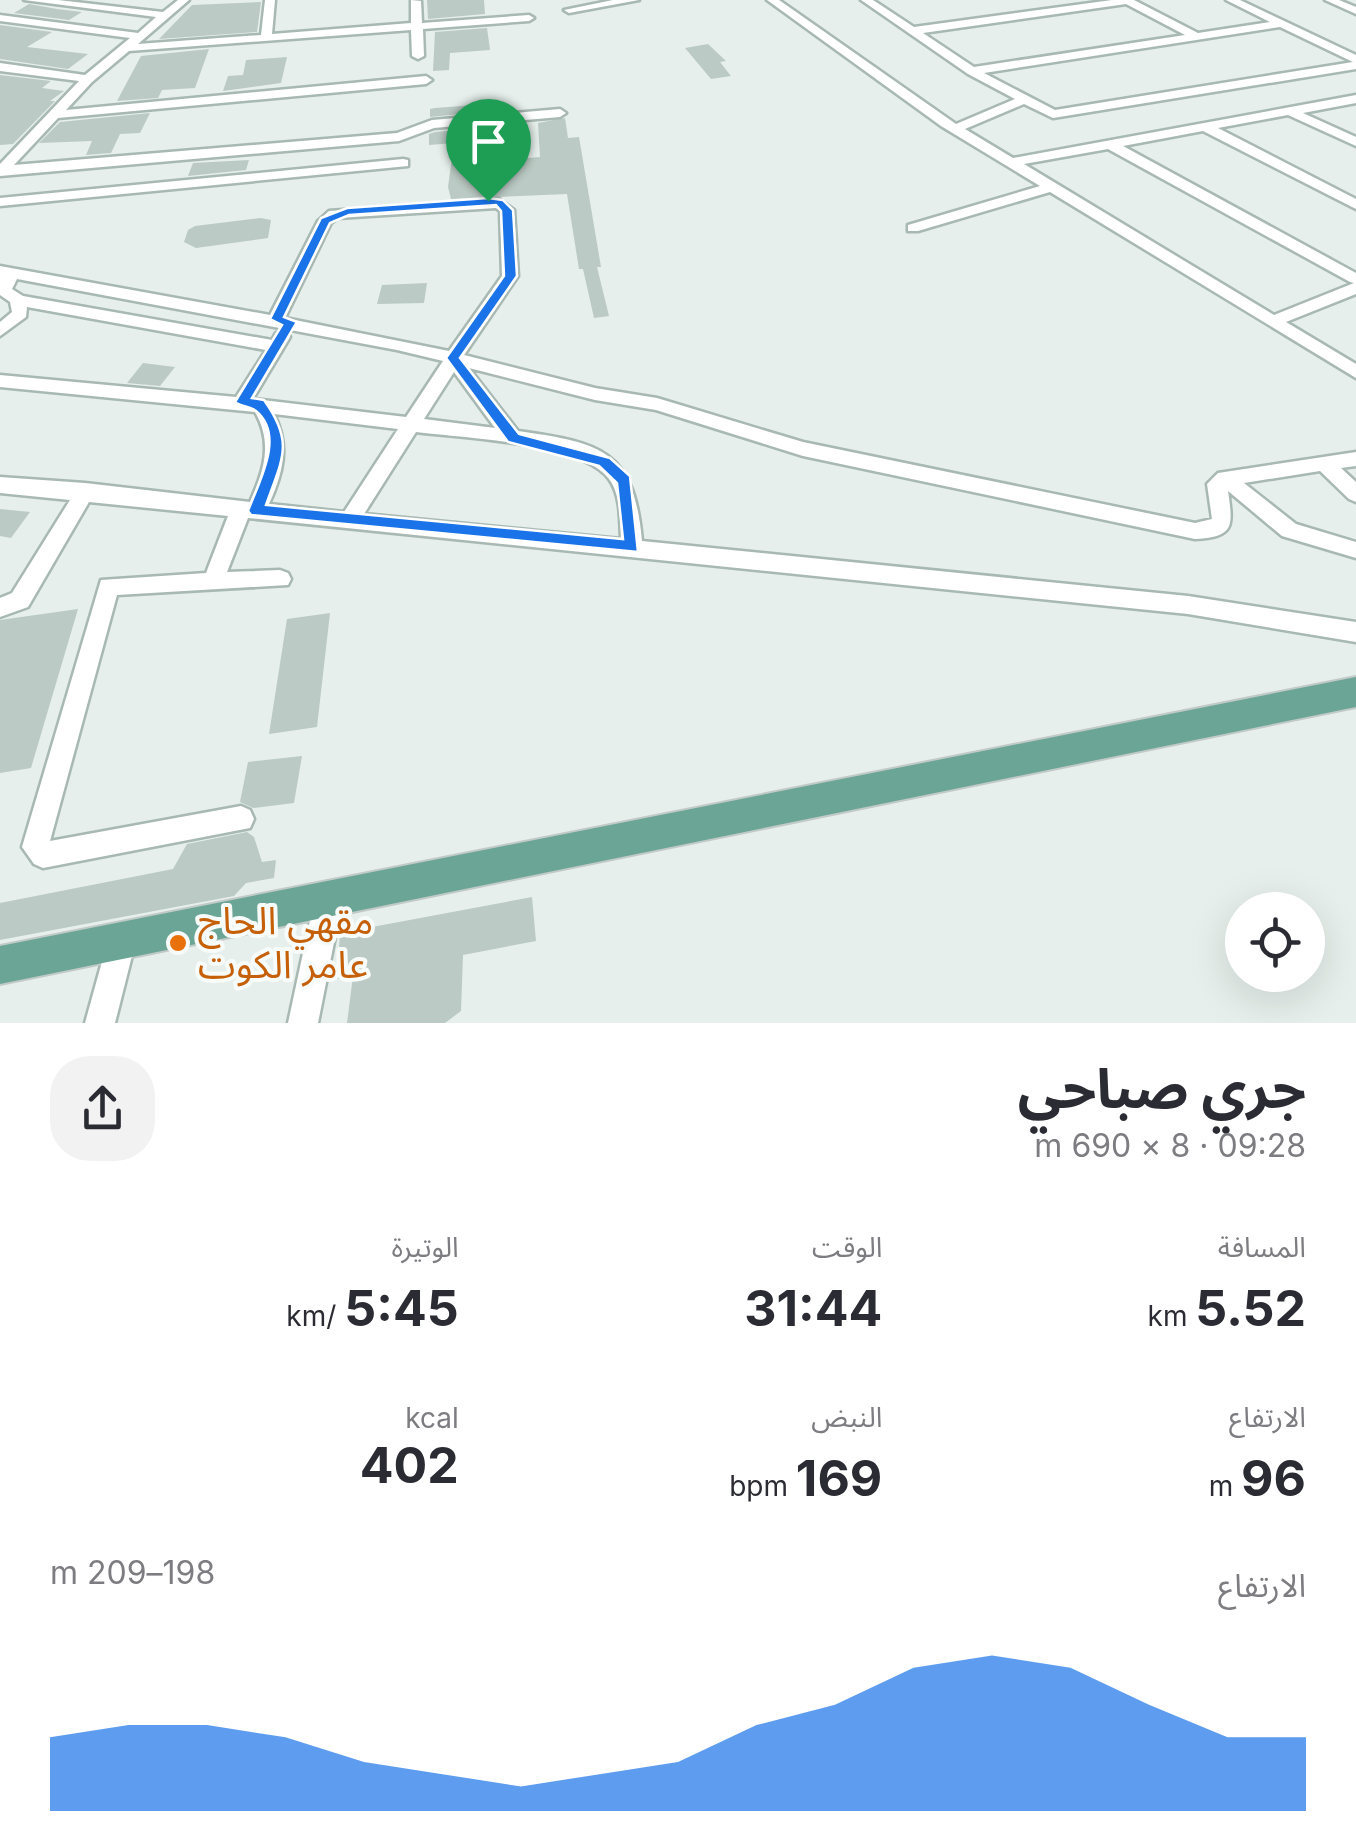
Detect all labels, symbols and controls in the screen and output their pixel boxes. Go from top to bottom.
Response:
pin [446,99,531,202]
icon: arrive [461,114,516,169]
map controls [1225,892,1325,992]
button: locate [1225,892,1325,992]
place label: مقهي الحاج عامر الكوت [198,897,373,987]
marker: مقهي الحاج عامر الكوت [167,932,189,954]
text: جري صباحي [1018,1055,1306,1121]
button: share [50,1056,155,1161]
text: 09:28 · 8 × 690 m [1034,1126,1306,1165]
text: الوتيرة [391,1230,459,1264]
text: الوقت [812,1230,882,1264]
text: المسافة [1218,1230,1306,1264]
text: 5:45 [344,1278,459,1338]
text: 31:44 [744,1278,882,1338]
text: 5.52 [1195,1278,1306,1338]
text: /km [286,1299,344,1333]
text: km [1148,1299,1195,1333]
text: النبض [811,1400,882,1434]
text: الارتفاع [1229,1400,1306,1434]
text: kcal [405,1401,459,1435]
text: 402 [360,1435,459,1495]
text: 169 [796,1448,882,1508]
text: 96 [1241,1448,1306,1508]
text: bpm [729,1469,796,1503]
text: m [1209,1469,1241,1503]
text: 198–209 m [50,1553,215,1592]
text: الارتفاع [1218,1566,1306,1605]

